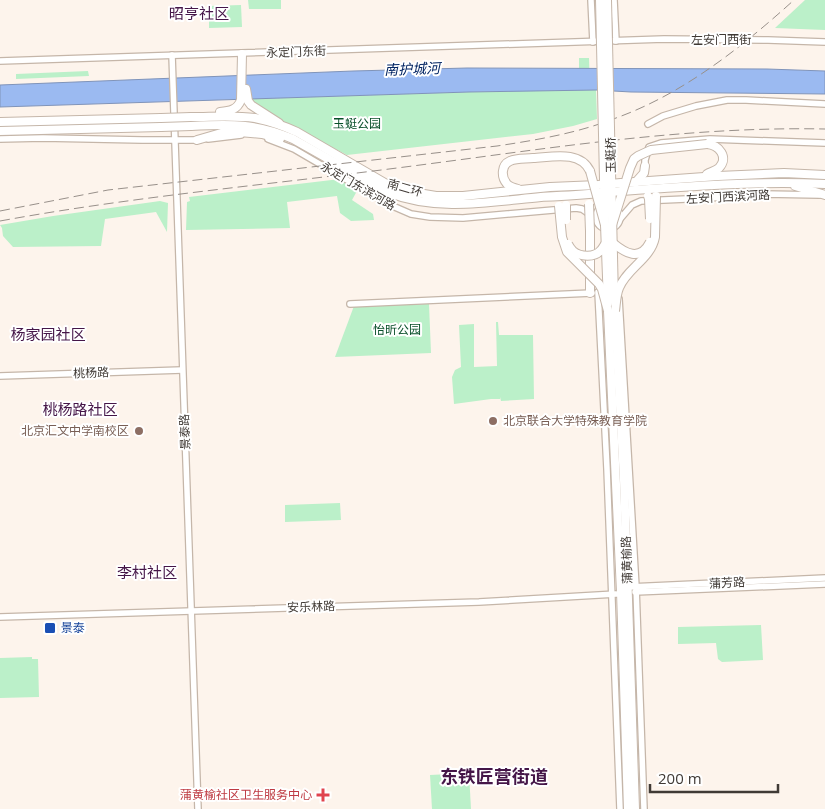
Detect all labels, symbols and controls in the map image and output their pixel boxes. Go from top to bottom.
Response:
district label: 昭亨社区 [169,3,229,23]
street label: 左安门西街 [691,31,751,48]
street label: 永定门东街 [266,42,326,61]
water label: 南护城河 [384,58,443,79]
park label: 玉蜓公园 [333,115,381,132]
street label: 玉蜓桥 [602,137,619,173]
street label: 永定门东滨河路 [318,157,399,214]
street label: 南二环 [385,174,425,201]
street label: 左安门西滨河路 [686,186,770,207]
park label: 怡昕公园 [373,321,421,338]
district label: 杨家园社区 [10,324,86,344]
street label: 桃杨路 [73,363,109,382]
district label: 桃杨路社区 [42,399,118,419]
place label: 北京联合大学特殊教育学院 [503,412,647,429]
street label: 景泰路 [175,414,194,450]
marker: 北京联合大学特殊教育学院 [487,415,499,427]
place label: 北京汇文中学南校区 [21,422,129,439]
marker: 北京汇文中学南校区 [133,425,145,437]
street label: 蒲黄榆路 [617,536,636,584]
district label: 李村社区 [117,562,177,582]
street label: 蒲芳路 [709,573,745,592]
street label: 安乐林路 [287,597,335,616]
place label: 景泰 [61,619,85,636]
marker: 景泰 [43,621,57,635]
scale bar [650,762,778,794]
district label: 东铁匠营街道 [440,764,548,788]
text: 200 m [658,768,702,788]
place label: 蒲黄榆社区卫生服务中心 [180,786,312,803]
marker: 蒲黄榆社区卫生服务中心 [316,788,330,802]

